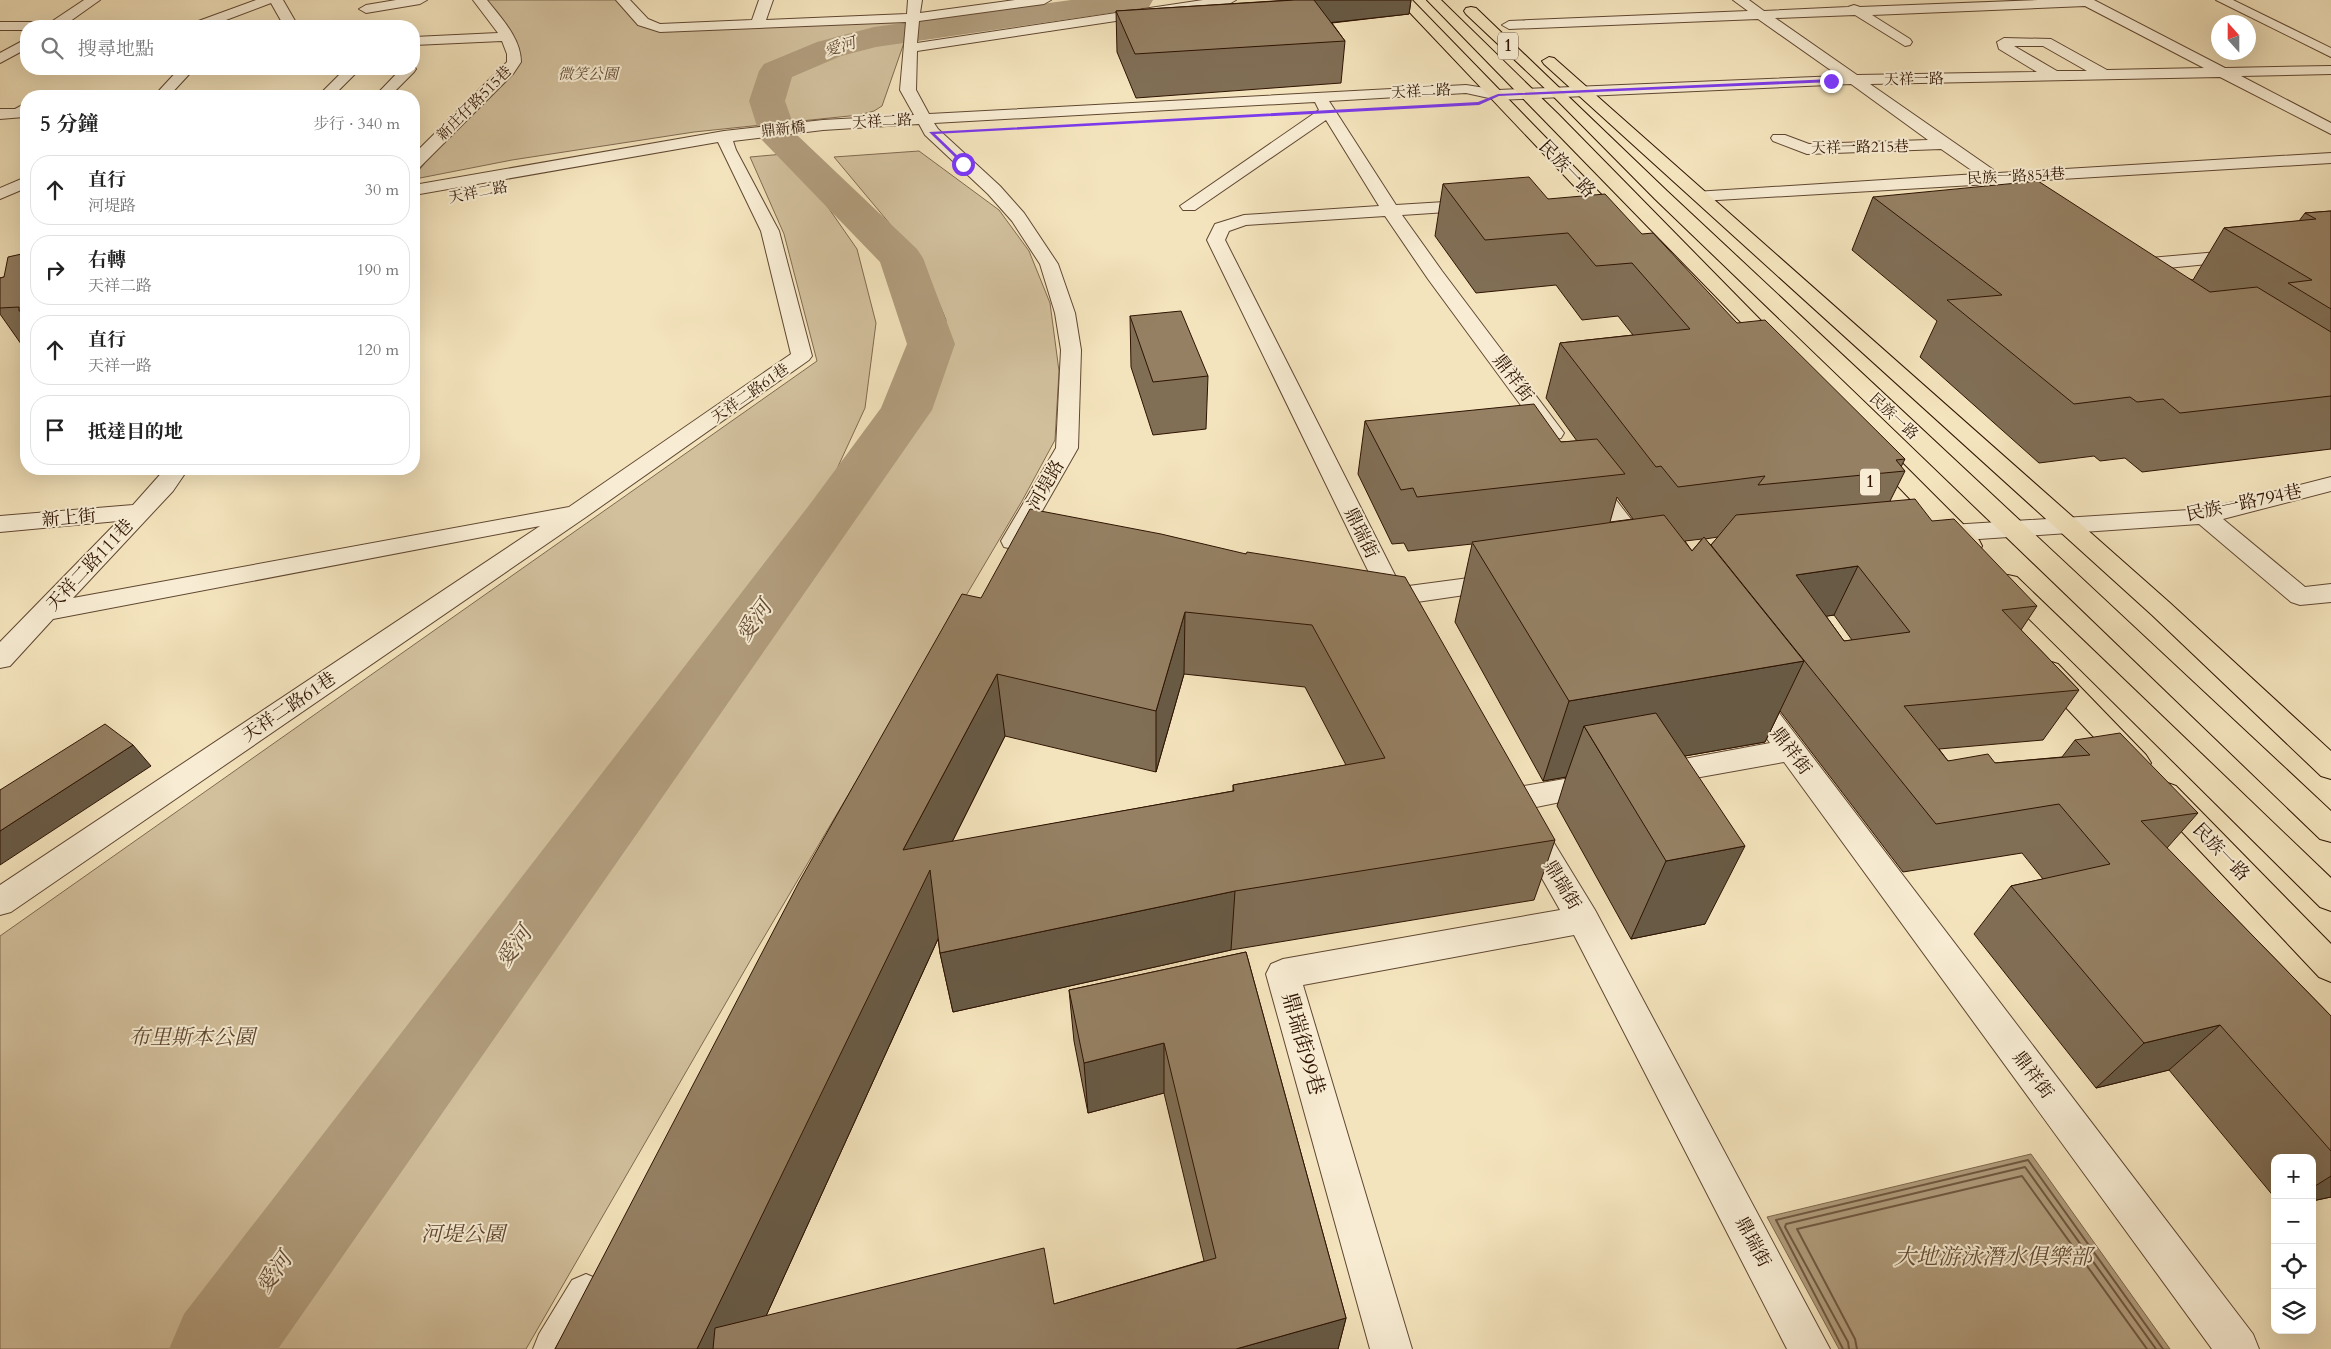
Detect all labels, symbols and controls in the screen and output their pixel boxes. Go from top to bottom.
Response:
north arrow [2211,15,2256,60]
search box [20,20,420,75]
water label: 愛河 [821,31,861,62]
road number: 1 [1498,32,1518,59]
icon: search [38,34,66,62]
text: 搜尋地點 [78,36,154,62]
street label: 新庄仔路515巷 [432,61,516,145]
park label: 微笑公園 [558,64,620,84]
street label: 天祥一路 [1884,68,1944,90]
route end [1820,70,1843,93]
street label: 天祥二路 [1391,79,1451,103]
street label: 天祥二路 [852,109,912,133]
text: 5 分鐘 [40,110,98,139]
text: 步行 · 340 m [313,113,400,135]
street label: 鼎新橋 [760,117,806,141]
street label: 民族一路 [1533,134,1601,204]
street label: 天祥一路215巷 [1811,136,1909,158]
route start [952,153,975,176]
street label: 民族一路854巷 [1967,163,2065,189]
text: 直行 [88,167,126,193]
icon: ahead [41,176,69,204]
street label: 天祥二路 [447,176,509,208]
text: 30 m [365,179,399,201]
text: 河堤路 [88,195,136,217]
text: 右轉 [88,247,126,273]
icon: right [41,256,69,284]
text: 190 m [357,259,399,281]
text: 天祥二路 [88,275,152,297]
text: 直行 [88,327,126,353]
icon: ahead [41,336,69,364]
text: 120 m [357,339,399,361]
street label: 鼎祥街 [1487,349,1539,407]
text: 天祥一路 [88,355,152,377]
street label: 天祥二路61巷 [707,359,793,427]
street label: 民族一路 [1865,388,1923,444]
icon: arrive [41,416,69,444]
text: 抵達目的地 [88,419,183,445]
street label: 河堤路 [1022,455,1070,515]
road number: 1 [1860,468,1880,496]
street label: 民族一路794巷 [2184,479,2304,527]
street label: 新上街 [41,503,97,533]
street label: 鼎瑞街 [1338,503,1384,563]
street label: 天祥二路111巷 [41,513,139,617]
water label: 愛河 [729,591,781,648]
street label: 天祥二路61巷 [237,666,341,748]
street label: 鼎祥街 [1765,722,1817,780]
street label: 民族一路 [2187,817,2255,887]
street label: 鼎瑞街 [1537,855,1587,915]
water label: 愛河 [489,917,541,974]
street label: 鼎瑞街99巷 [1275,989,1331,1099]
park label: 布里斯本公園 [129,1023,258,1052]
street label: 鼎祥街 [2007,1046,2059,1104]
map controls [2271,1154,2316,1334]
button: + [2271,1154,2316,1199]
button: − [2271,1199,2316,1244]
street label: 鼎瑞街 [1729,1212,1777,1272]
park label: 河堤公園 [421,1220,508,1249]
water label: 大地游泳潛水俱樂部 [1894,1242,2096,1272]
water label: 愛河 [249,1243,301,1300]
button: locate [2271,1244,2316,1289]
button: layers [2271,1289,2316,1334]

